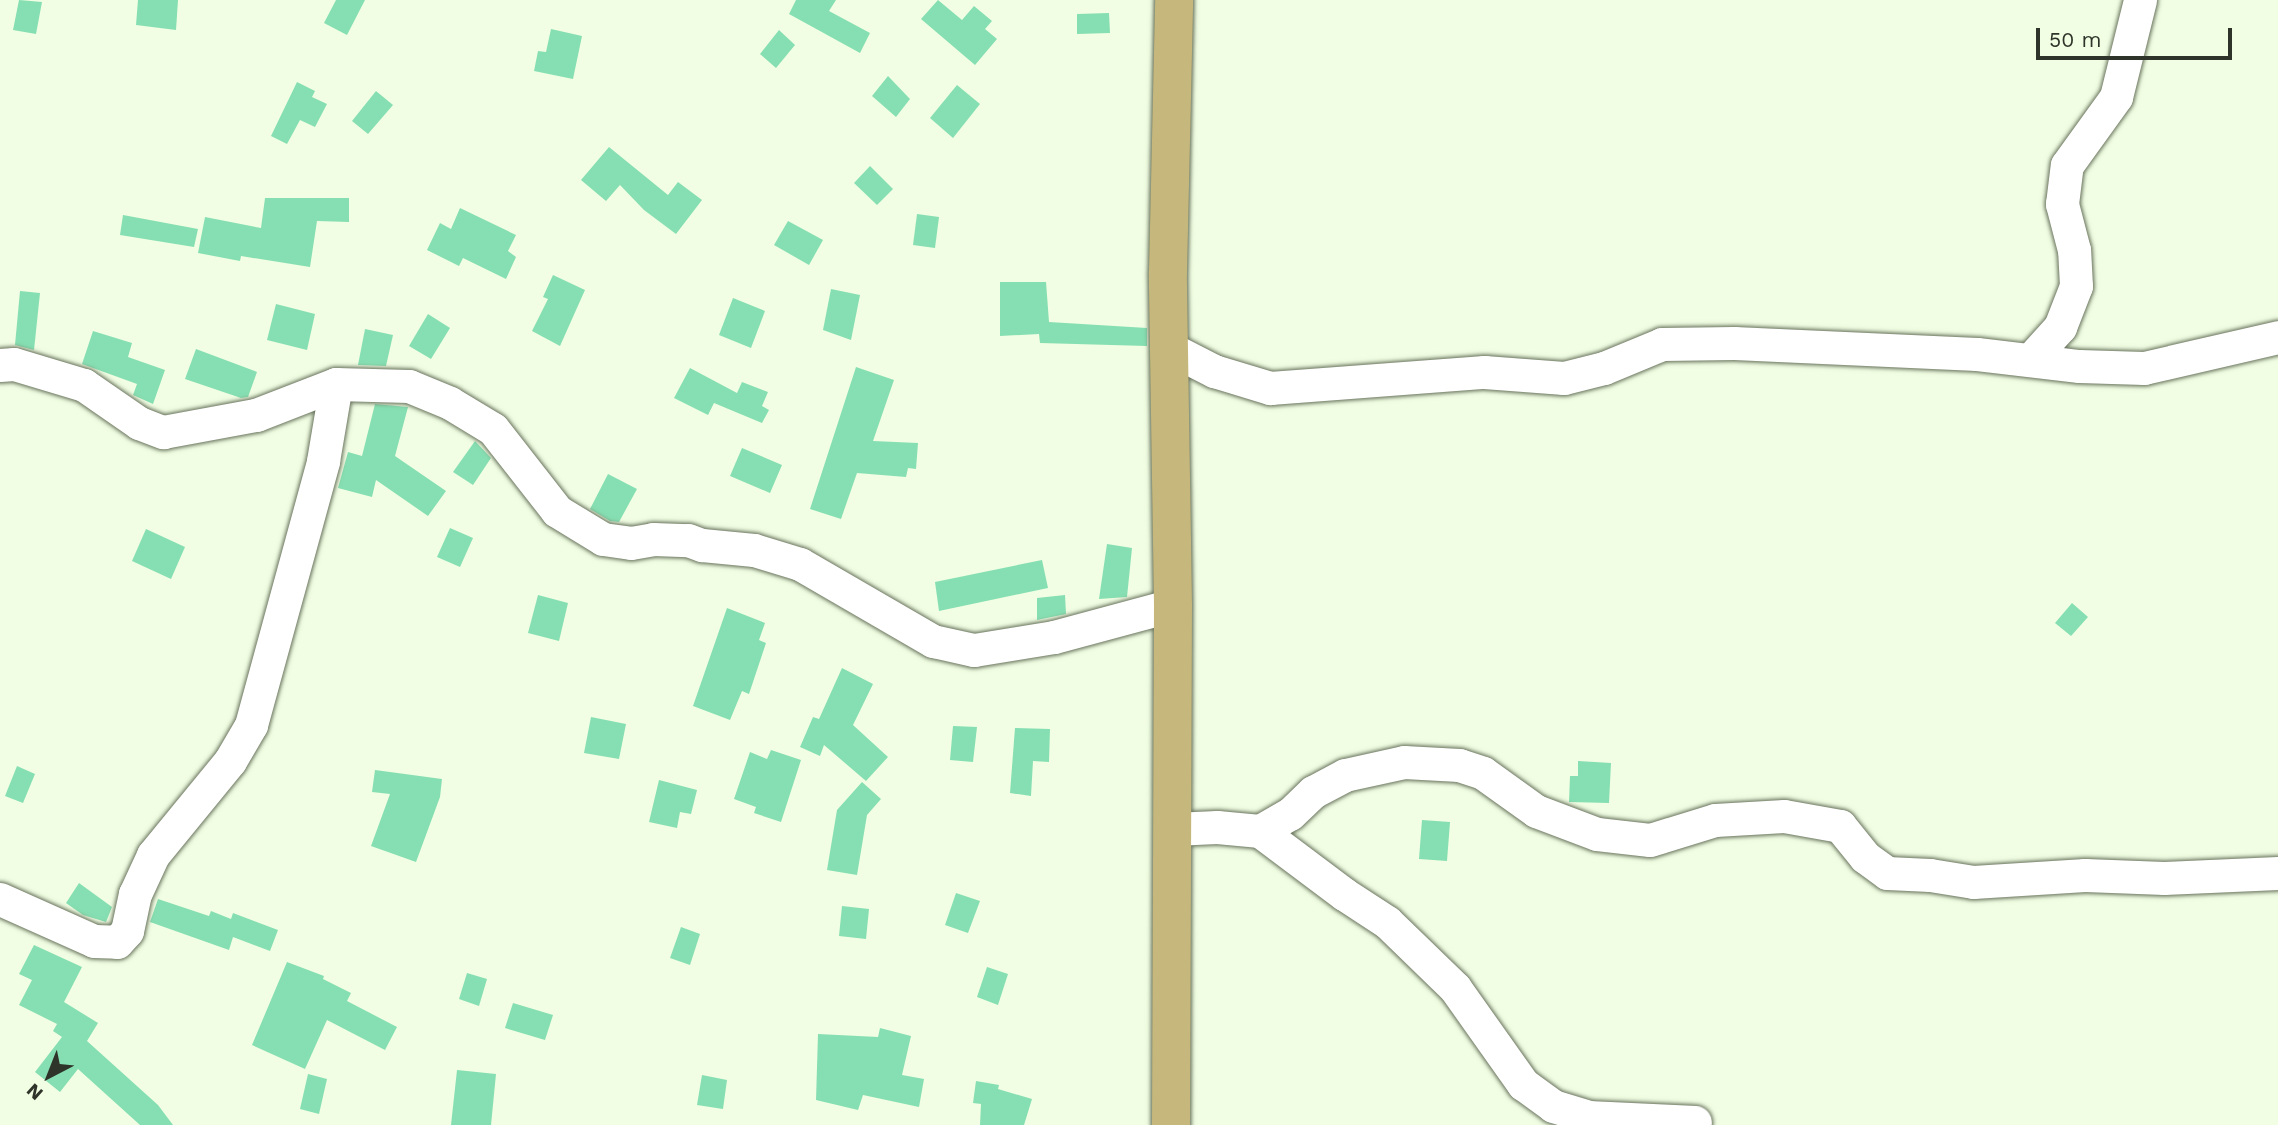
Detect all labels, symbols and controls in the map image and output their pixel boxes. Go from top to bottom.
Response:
scale bar [2040,14,2236,58]
text: 50 m [2049,27,2101,52]
north arrow [14,1041,84,1111]
text: N [22,1079,48,1105]

